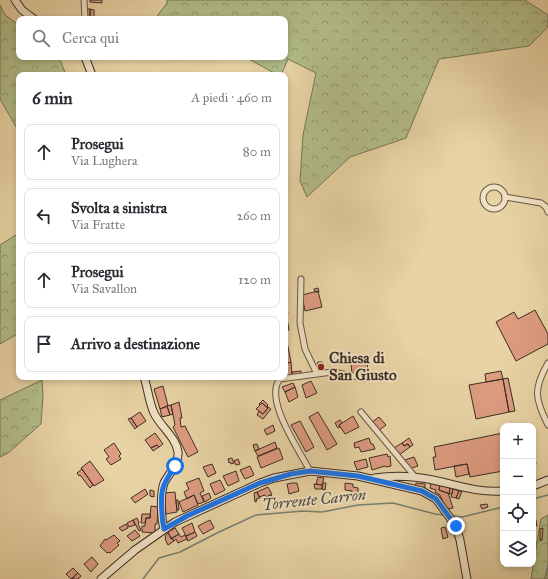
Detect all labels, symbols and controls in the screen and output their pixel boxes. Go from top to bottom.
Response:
search box [16,16,288,60]
icon: search [30,27,52,49]
text: Cerca qui [62,29,119,47]
text: 6 min [32,88,73,109]
text: A piedi · 460 m [191,90,272,106]
text: Prosegui [71,135,124,153]
icon: ahead [33,141,55,163]
text: 80 m [243,144,271,160]
text: Via Lughera [71,153,137,169]
text: Svolta a sinistra [71,199,167,217]
icon: left [33,205,55,227]
text: 260 m [237,208,271,224]
text: Via Fratte [71,217,125,233]
text: Prosegui [71,263,124,281]
icon: ahead [33,269,55,291]
text: 120 m [238,272,271,288]
text: Via Savallon [71,281,137,297]
icon: arrive [33,333,55,355]
text: Arrivo a destinazione [71,335,200,353]
place label: Chiesa di San Giusto [329,349,397,384]
marker: Chiesa di San Giusto [316,362,326,372]
map controls [500,423,536,567]
button: + [500,423,536,459]
route start [166,457,184,475]
button: − [500,459,536,495]
water label: Torrente Carron [261,485,368,514]
button: locate [500,495,536,531]
route end [447,517,465,535]
button: layers [500,531,536,567]

